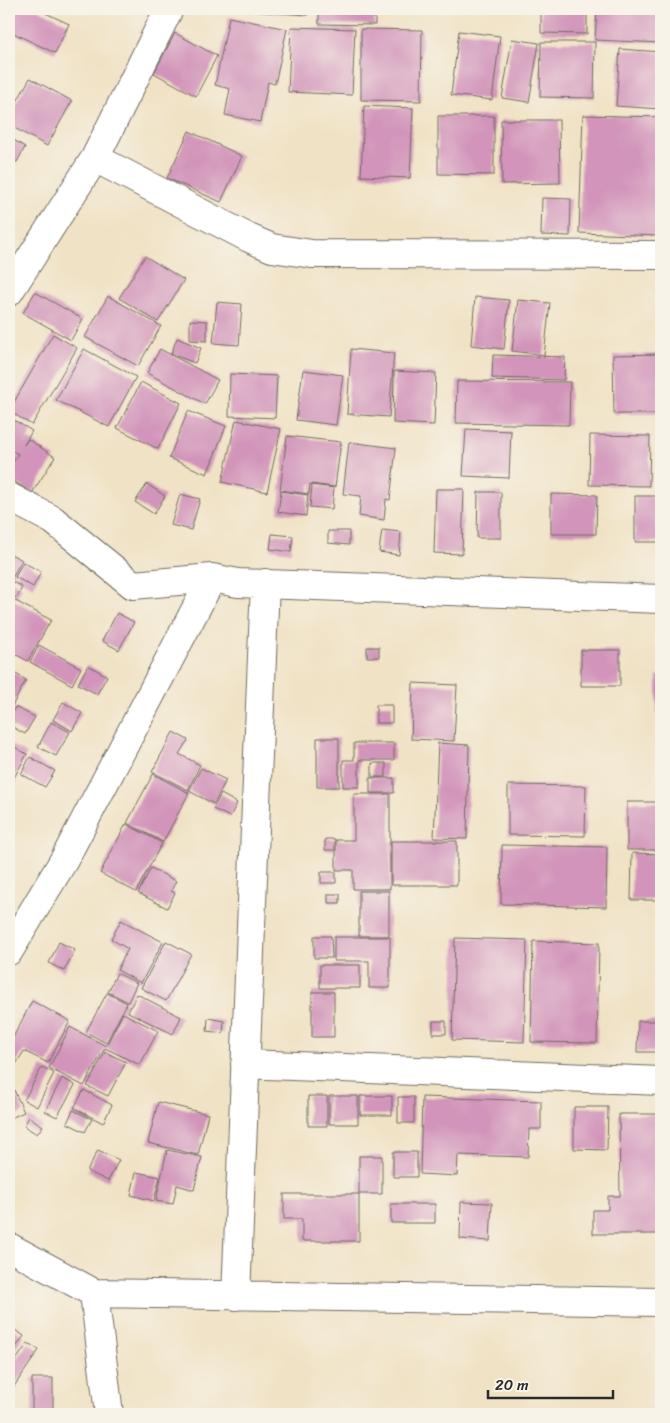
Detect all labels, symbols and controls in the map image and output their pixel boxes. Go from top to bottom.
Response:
scale bar [488,1368,612,1400]
text: 20 m [495,1372,529,1398]

